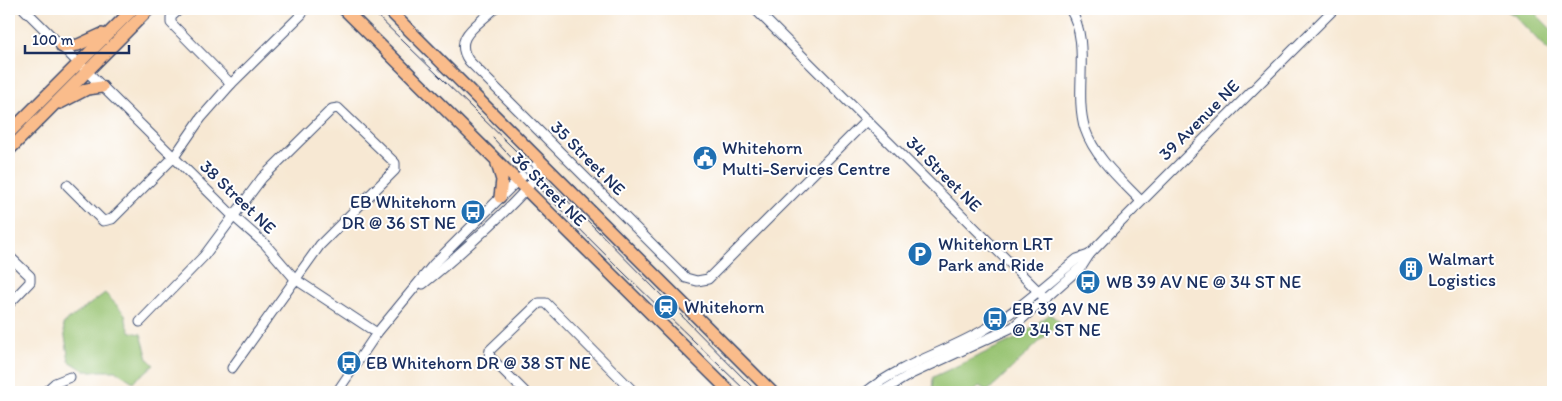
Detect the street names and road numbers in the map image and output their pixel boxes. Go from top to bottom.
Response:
street label: 39 Avenue NE [1154,75,1244,165]
street label: 35 Street NE [546,116,630,200]
street label: 34 Street NE [901,131,987,217]
street label: 36 Street NE [507,147,591,231]
street label: 38 Street NE [195,155,281,239]

